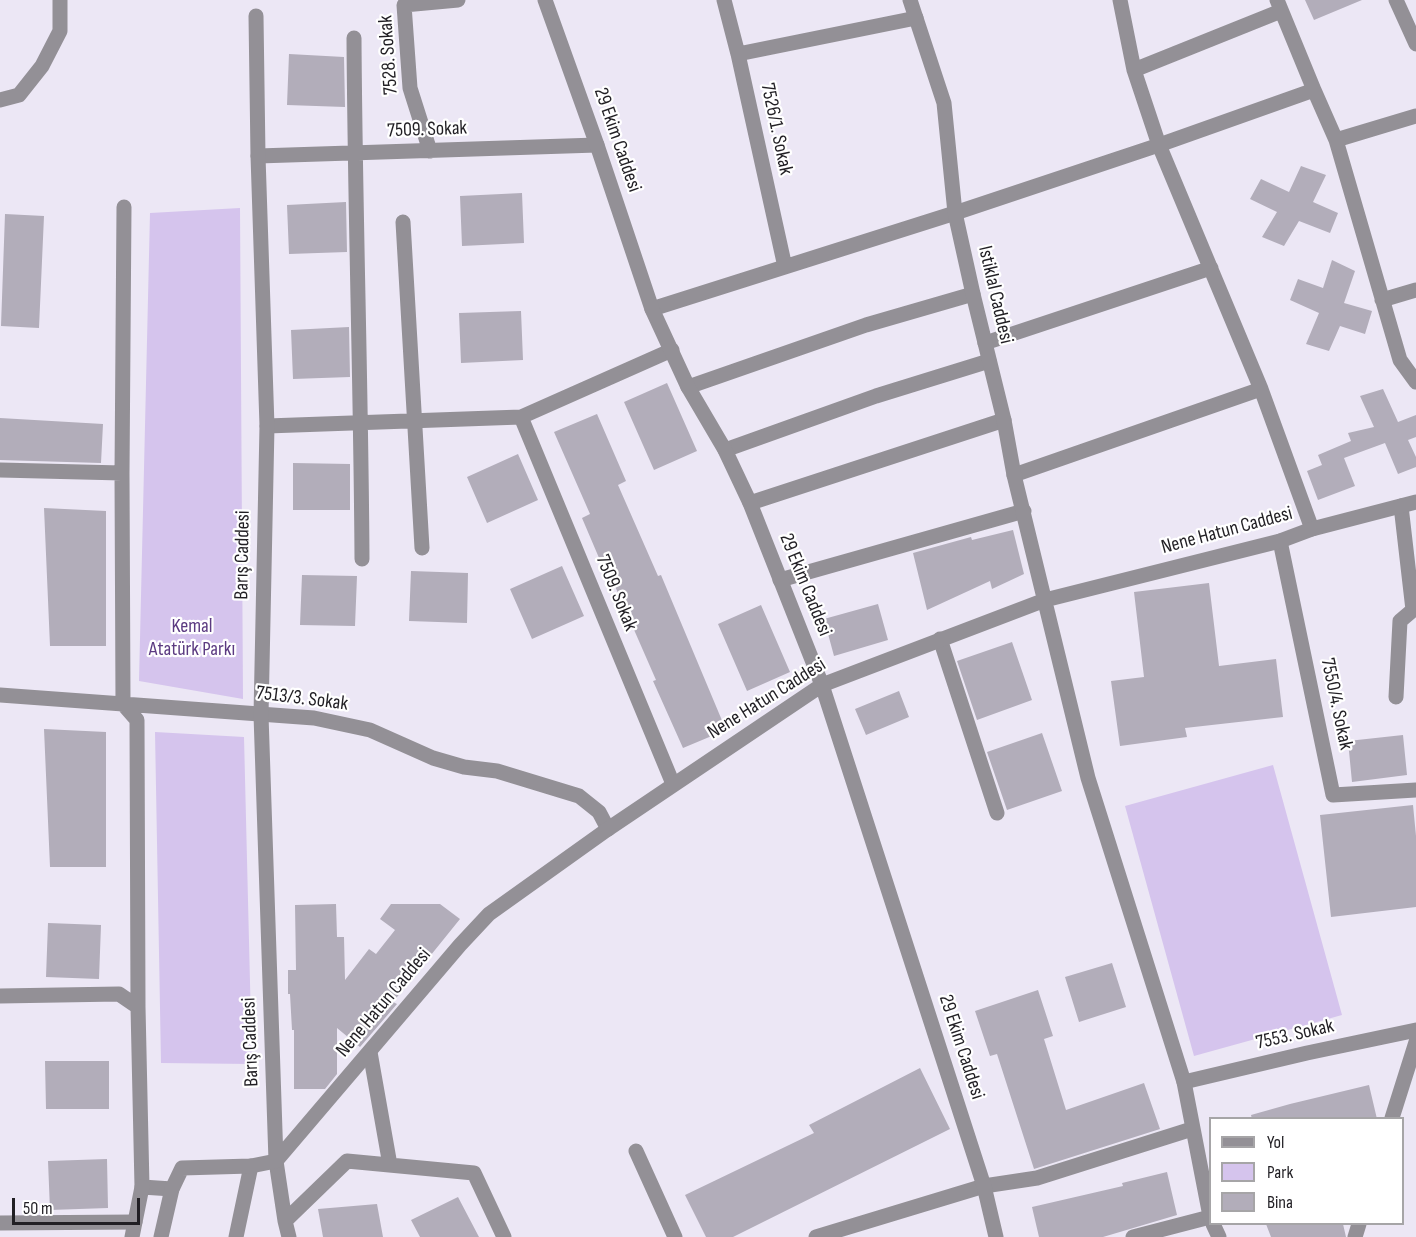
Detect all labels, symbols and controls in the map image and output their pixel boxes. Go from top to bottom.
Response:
street label: 7528. Sokak [374,14,404,96]
street label: 7526/1. Sokak [755,81,797,177]
street label: 29 Ekim Caddesi [588,85,646,195]
street label: 7509. Sokak [387,117,467,143]
street label: Istiklal Caddesi [972,244,1018,346]
street label: Nene Hatun Caddesi [1159,502,1295,560]
street label: Barış Caddesi [230,510,256,600]
street label: 29 Ekim Caddesi [774,530,836,640]
street label: 7509. Sokak [590,551,642,635]
park label: Kemal Atatürk Parkı [149,615,235,662]
street label: Nene Hatun Caddesi [703,653,831,745]
street label: 7550/4. Sokak [1315,656,1357,752]
street label: 7513/3. Sokak [255,681,349,717]
street label: Nene Hatun Caddesi [331,944,437,1062]
street label: 29 Ekim Caddesi [933,992,989,1102]
street label: Barış Caddesi [237,997,265,1087]
street label: 7553. Sokak [1254,1014,1336,1056]
legend [1209,1117,1404,1225]
text: Yol [1267,1132,1284,1153]
text: Park [1267,1162,1293,1183]
scale bar [15,1186,142,1224]
text: Bina [1267,1192,1293,1213]
text: 50 m [23,1198,53,1219]

